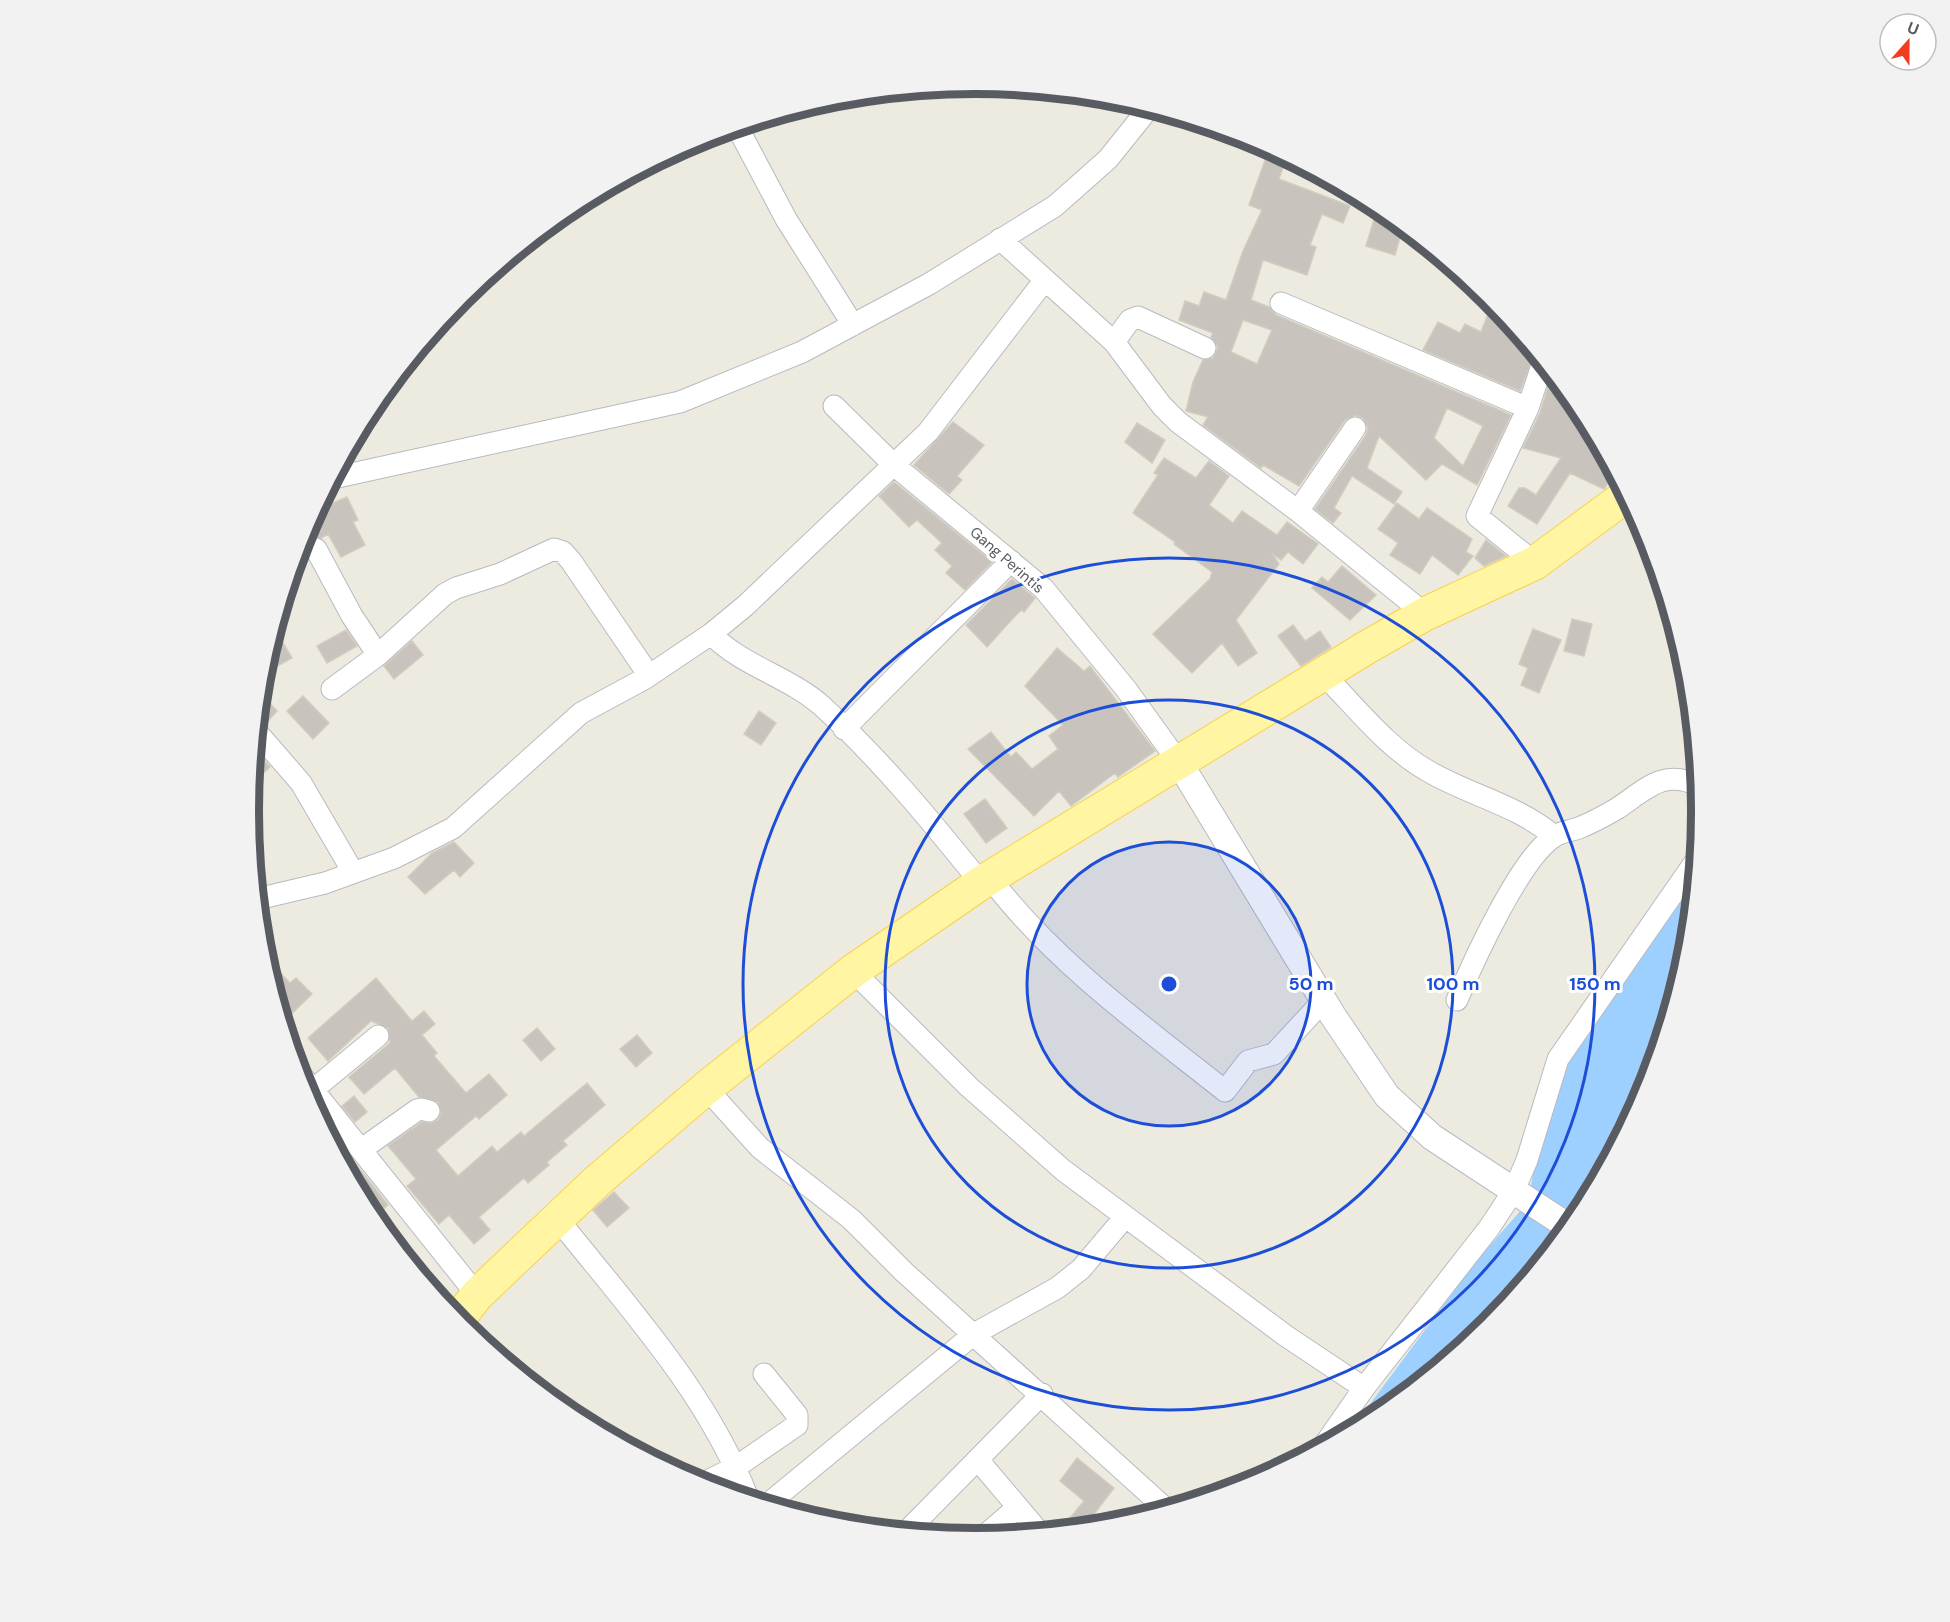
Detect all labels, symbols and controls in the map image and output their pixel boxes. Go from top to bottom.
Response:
north arrow [1878,12,1938,72]
text: U [1904,17,1922,40]
street label: Gang Perintis [966,522,1048,598]
text: 50 m [1288,972,1334,996]
text: 100 m [1426,972,1480,996]
text: 150 m [1569,972,1621,996]
centre of rings [1159,974,1179,994]

